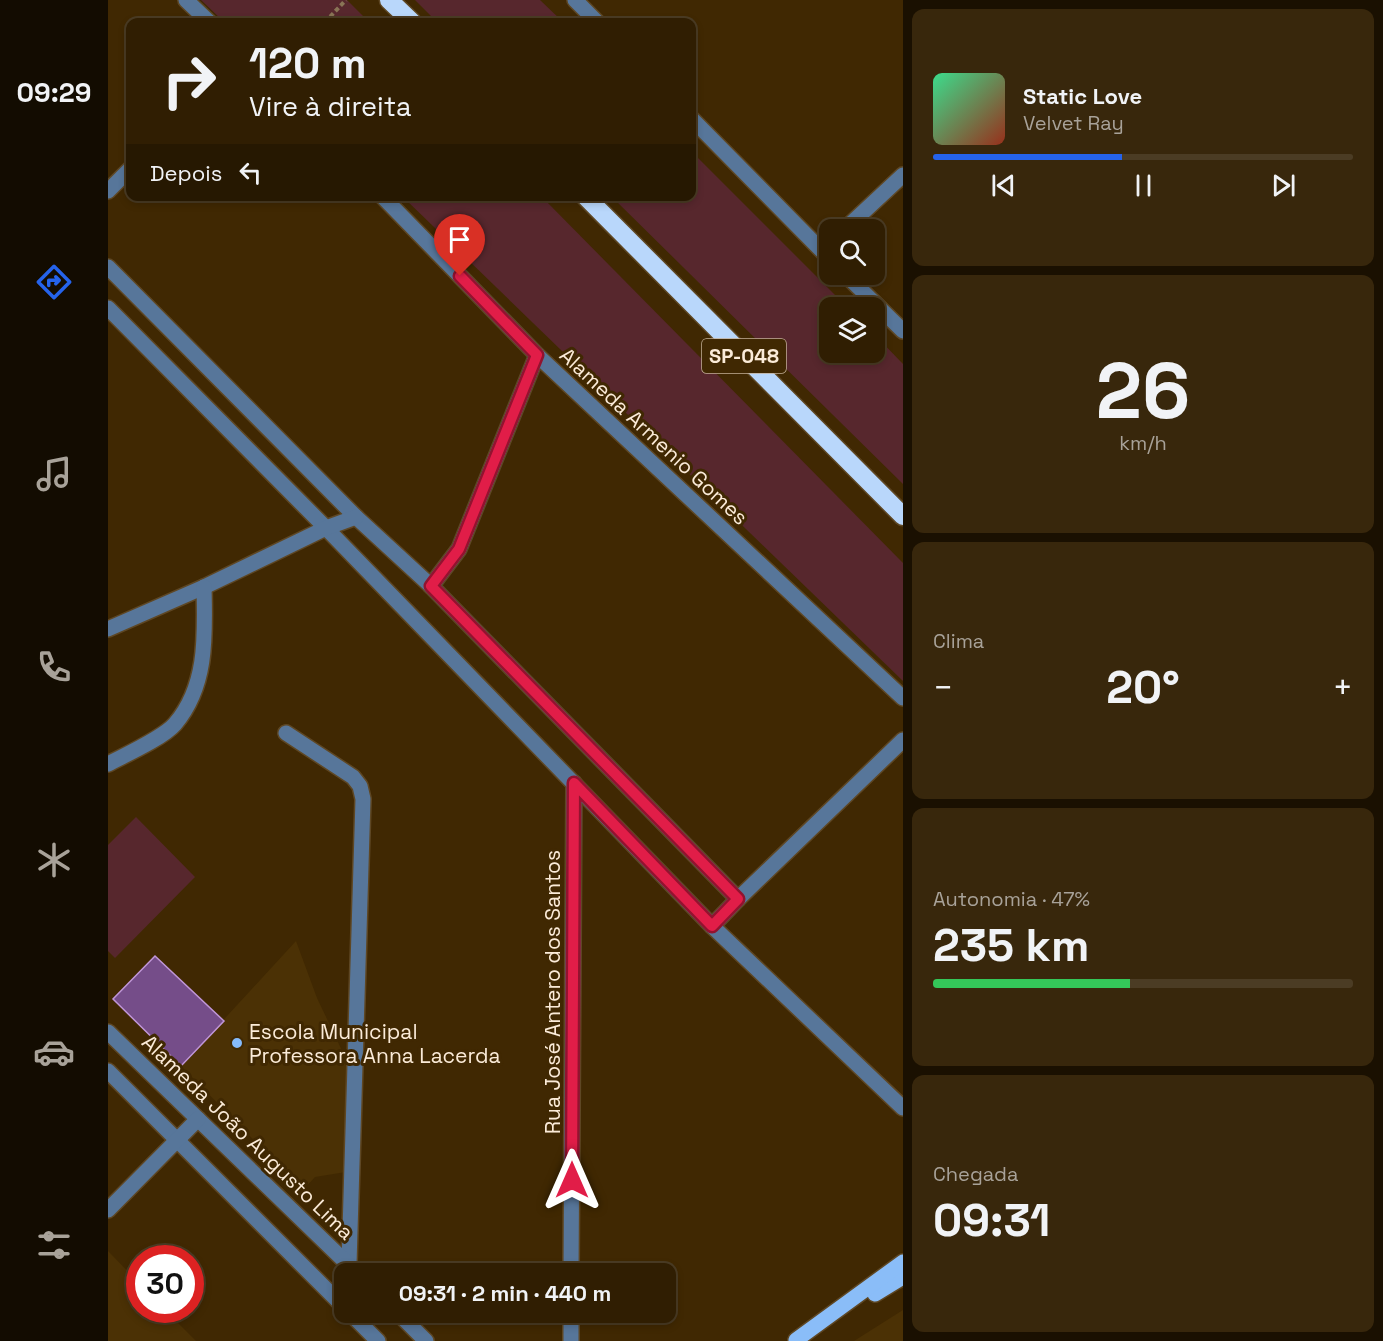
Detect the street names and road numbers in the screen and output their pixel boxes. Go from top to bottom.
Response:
road number: SP-048 [702,339,786,373]
street label: Alameda Armenio Gomes [554,342,754,530]
street label: Rua José Antero dos Santos [539,850,566,1134]
street label: Alameda João Augusto Lima [136,1029,360,1245]

